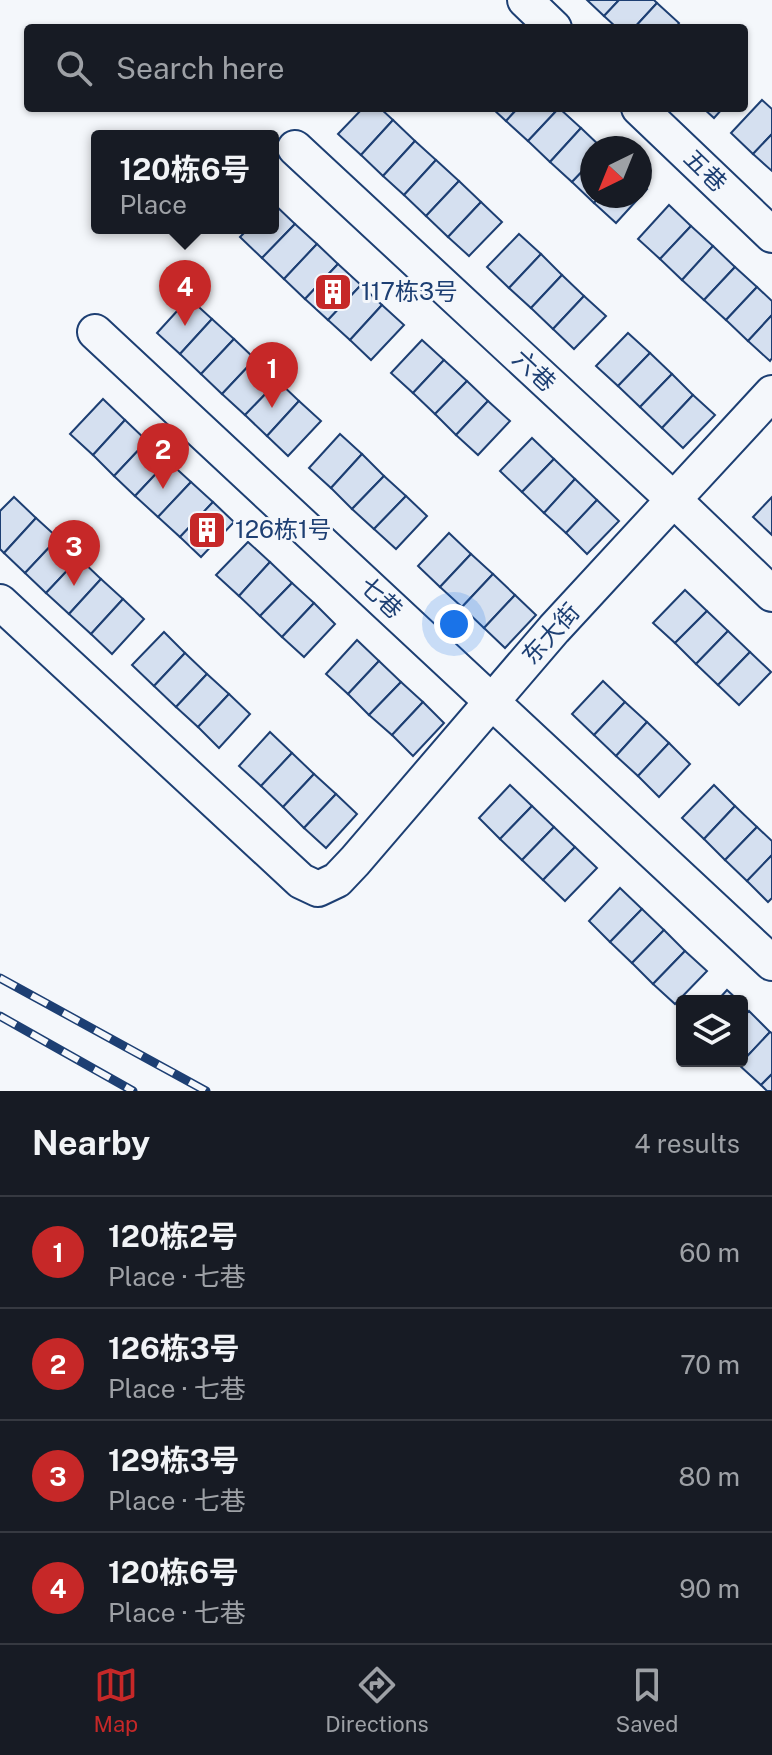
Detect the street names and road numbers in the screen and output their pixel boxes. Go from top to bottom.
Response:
street label: 五巷 [679,144,733,197]
street label: 六巷 [508,344,562,397]
street label: 七巷 [355,571,409,624]
street label: 东大街 [516,597,585,669]

